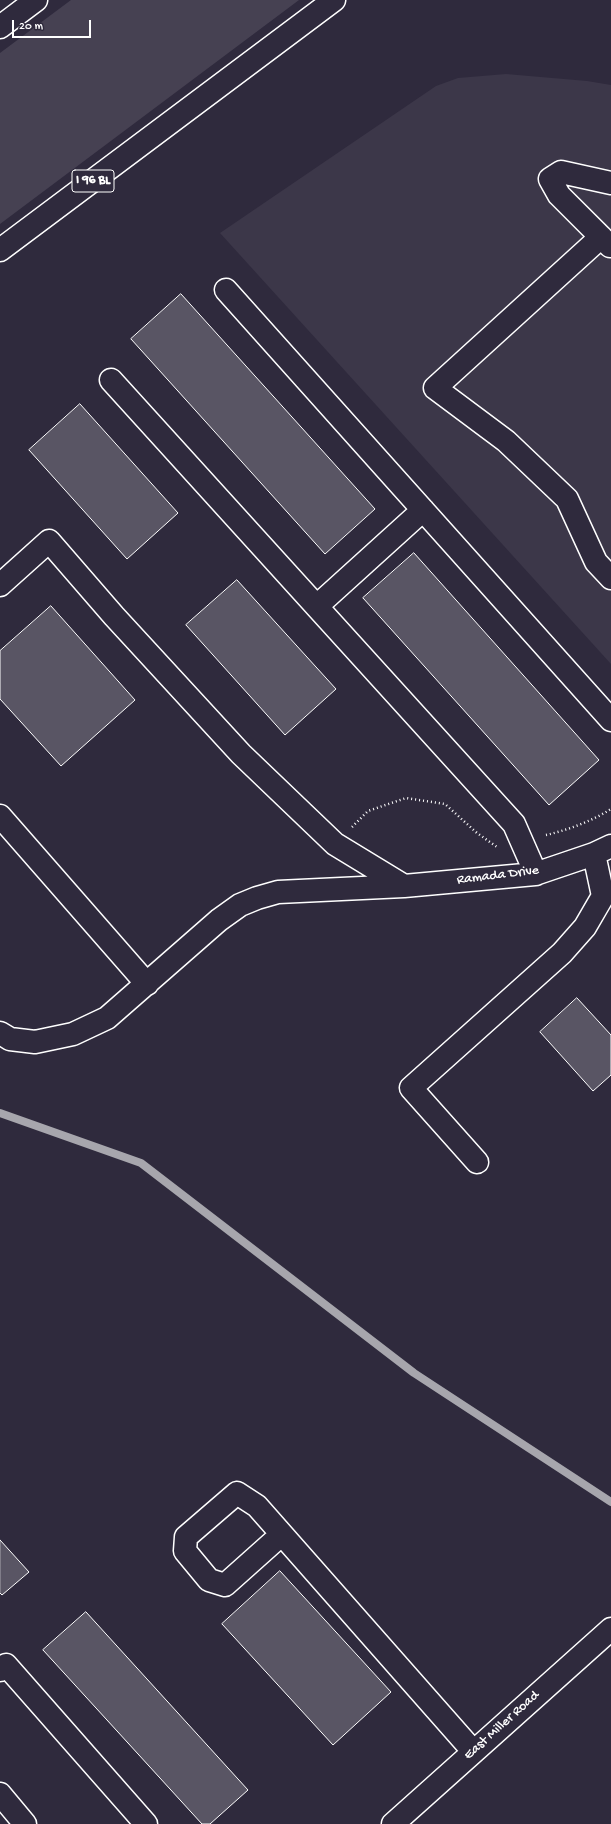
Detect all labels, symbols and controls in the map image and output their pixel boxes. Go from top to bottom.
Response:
scale bar [14,12,93,38]
text: 20 m [19,20,43,34]
road number: I 96 BL [72,170,114,192]
street label: Ramada Drive [456,863,540,889]
street label: East Miller Road [461,1688,543,1764]

